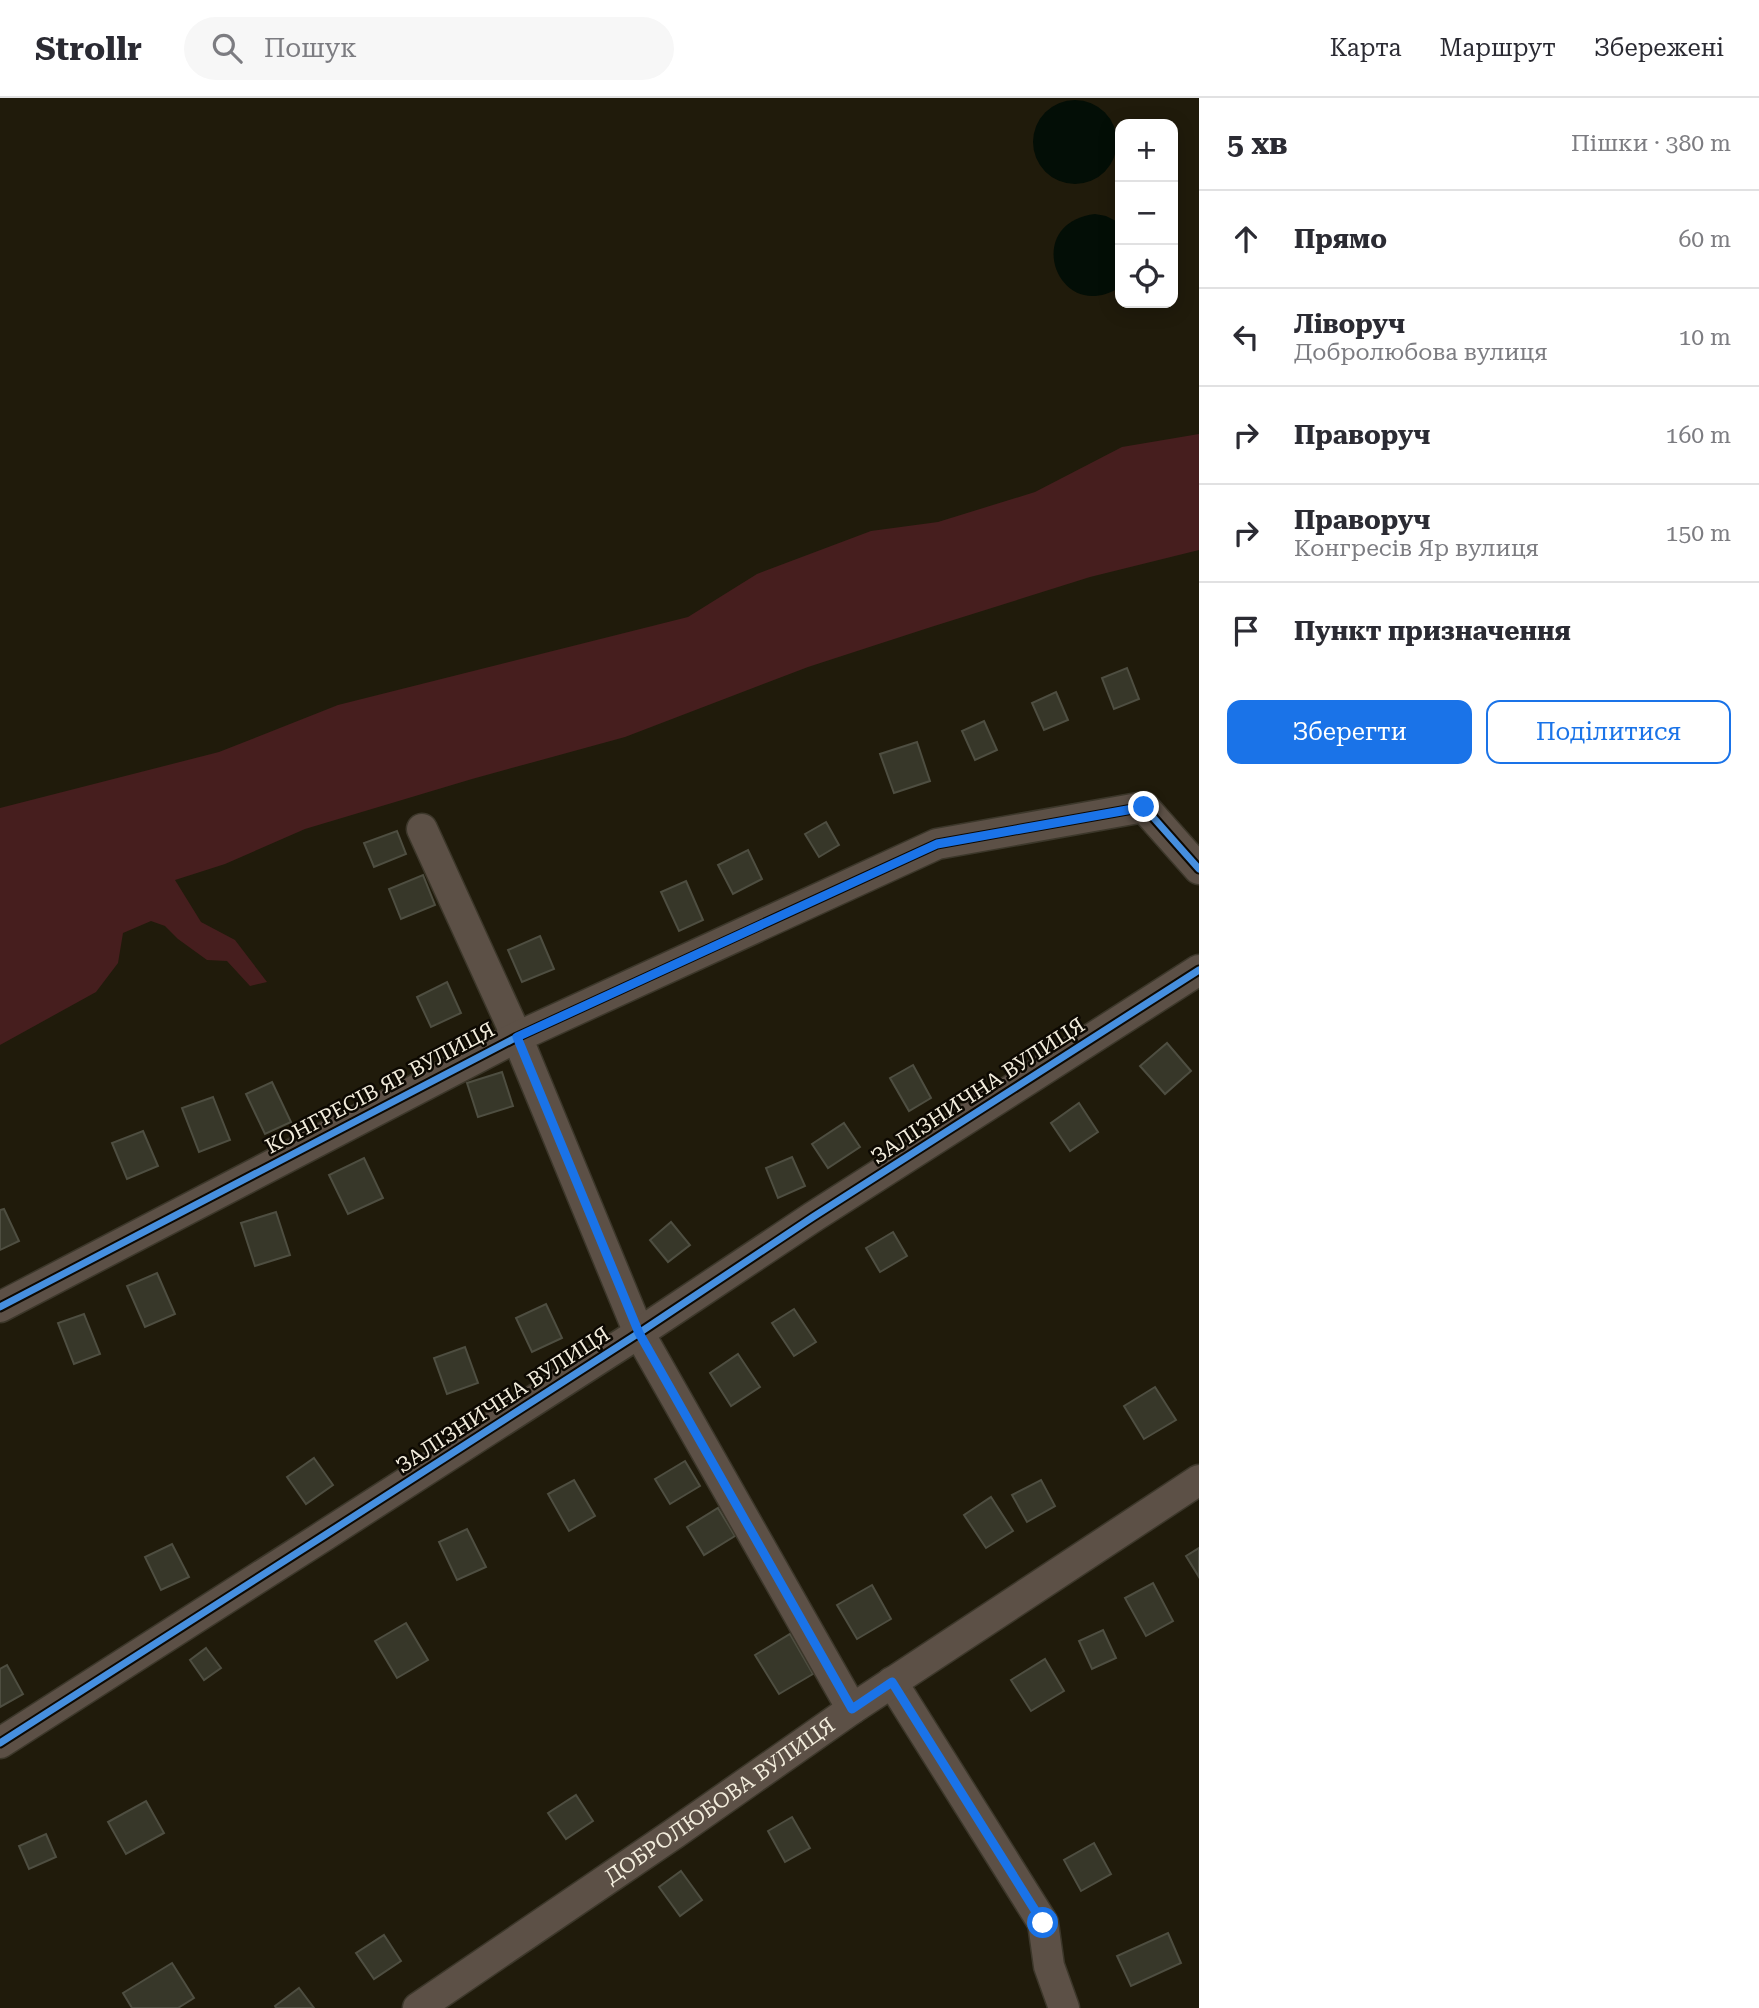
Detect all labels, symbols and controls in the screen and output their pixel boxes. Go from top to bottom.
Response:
search box [184,17,674,80]
text: Strollr [35,29,142,68]
icon: search [208,29,246,67]
text: Пошук [264,33,357,63]
text: Карта [1330,34,1402,62]
text: Маршрут [1440,34,1556,62]
text: Збережені [1594,34,1724,62]
map controls [1115,119,1178,308]
button: + [1115,119,1178,182]
text: 5 хв [1227,126,1288,161]
text: Пішки · 380 m [1571,130,1731,157]
button: − [1115,182,1178,245]
icon: ahead [1227,220,1265,258]
text: Прямо [1294,224,1387,254]
text: 60 m [1678,226,1731,253]
button: locate [1115,245,1178,308]
text: Ліворуч [1294,309,1405,339]
icon: left [1227,318,1265,356]
text: 10 m [1678,324,1731,351]
text: Добролюбова вулиця [1294,339,1548,366]
icon: right [1227,416,1265,454]
text: Праворуч [1294,420,1430,450]
text: 160 m [1666,422,1731,449]
text: Праворуч [1294,505,1430,535]
icon: right [1227,514,1265,552]
text: 150 m [1666,520,1731,547]
text: Конгресів Яр вулиця [1294,535,1539,562]
icon: arrive [1227,612,1265,650]
text: Пункт призначення [1294,616,1571,646]
button: Зберегти [1227,700,1472,764]
button: Поділитися [1486,700,1731,764]
route end [1128,791,1159,822]
street label: ЗАЛІЗНИЧНА ВУЛИЦЯ [867,1013,1089,1169]
street label: КОНГРЕСІВ ЯР ВУЛИЦЯ [261,1017,499,1159]
street label: ЗАЛІЗНИЧНА ВУЛИЦЯ [392,1322,614,1478]
street label: ДОБРОЛЮБОВА ВУЛИЦЯ [600,1713,839,1889]
route start [1027,1907,1058,1938]

